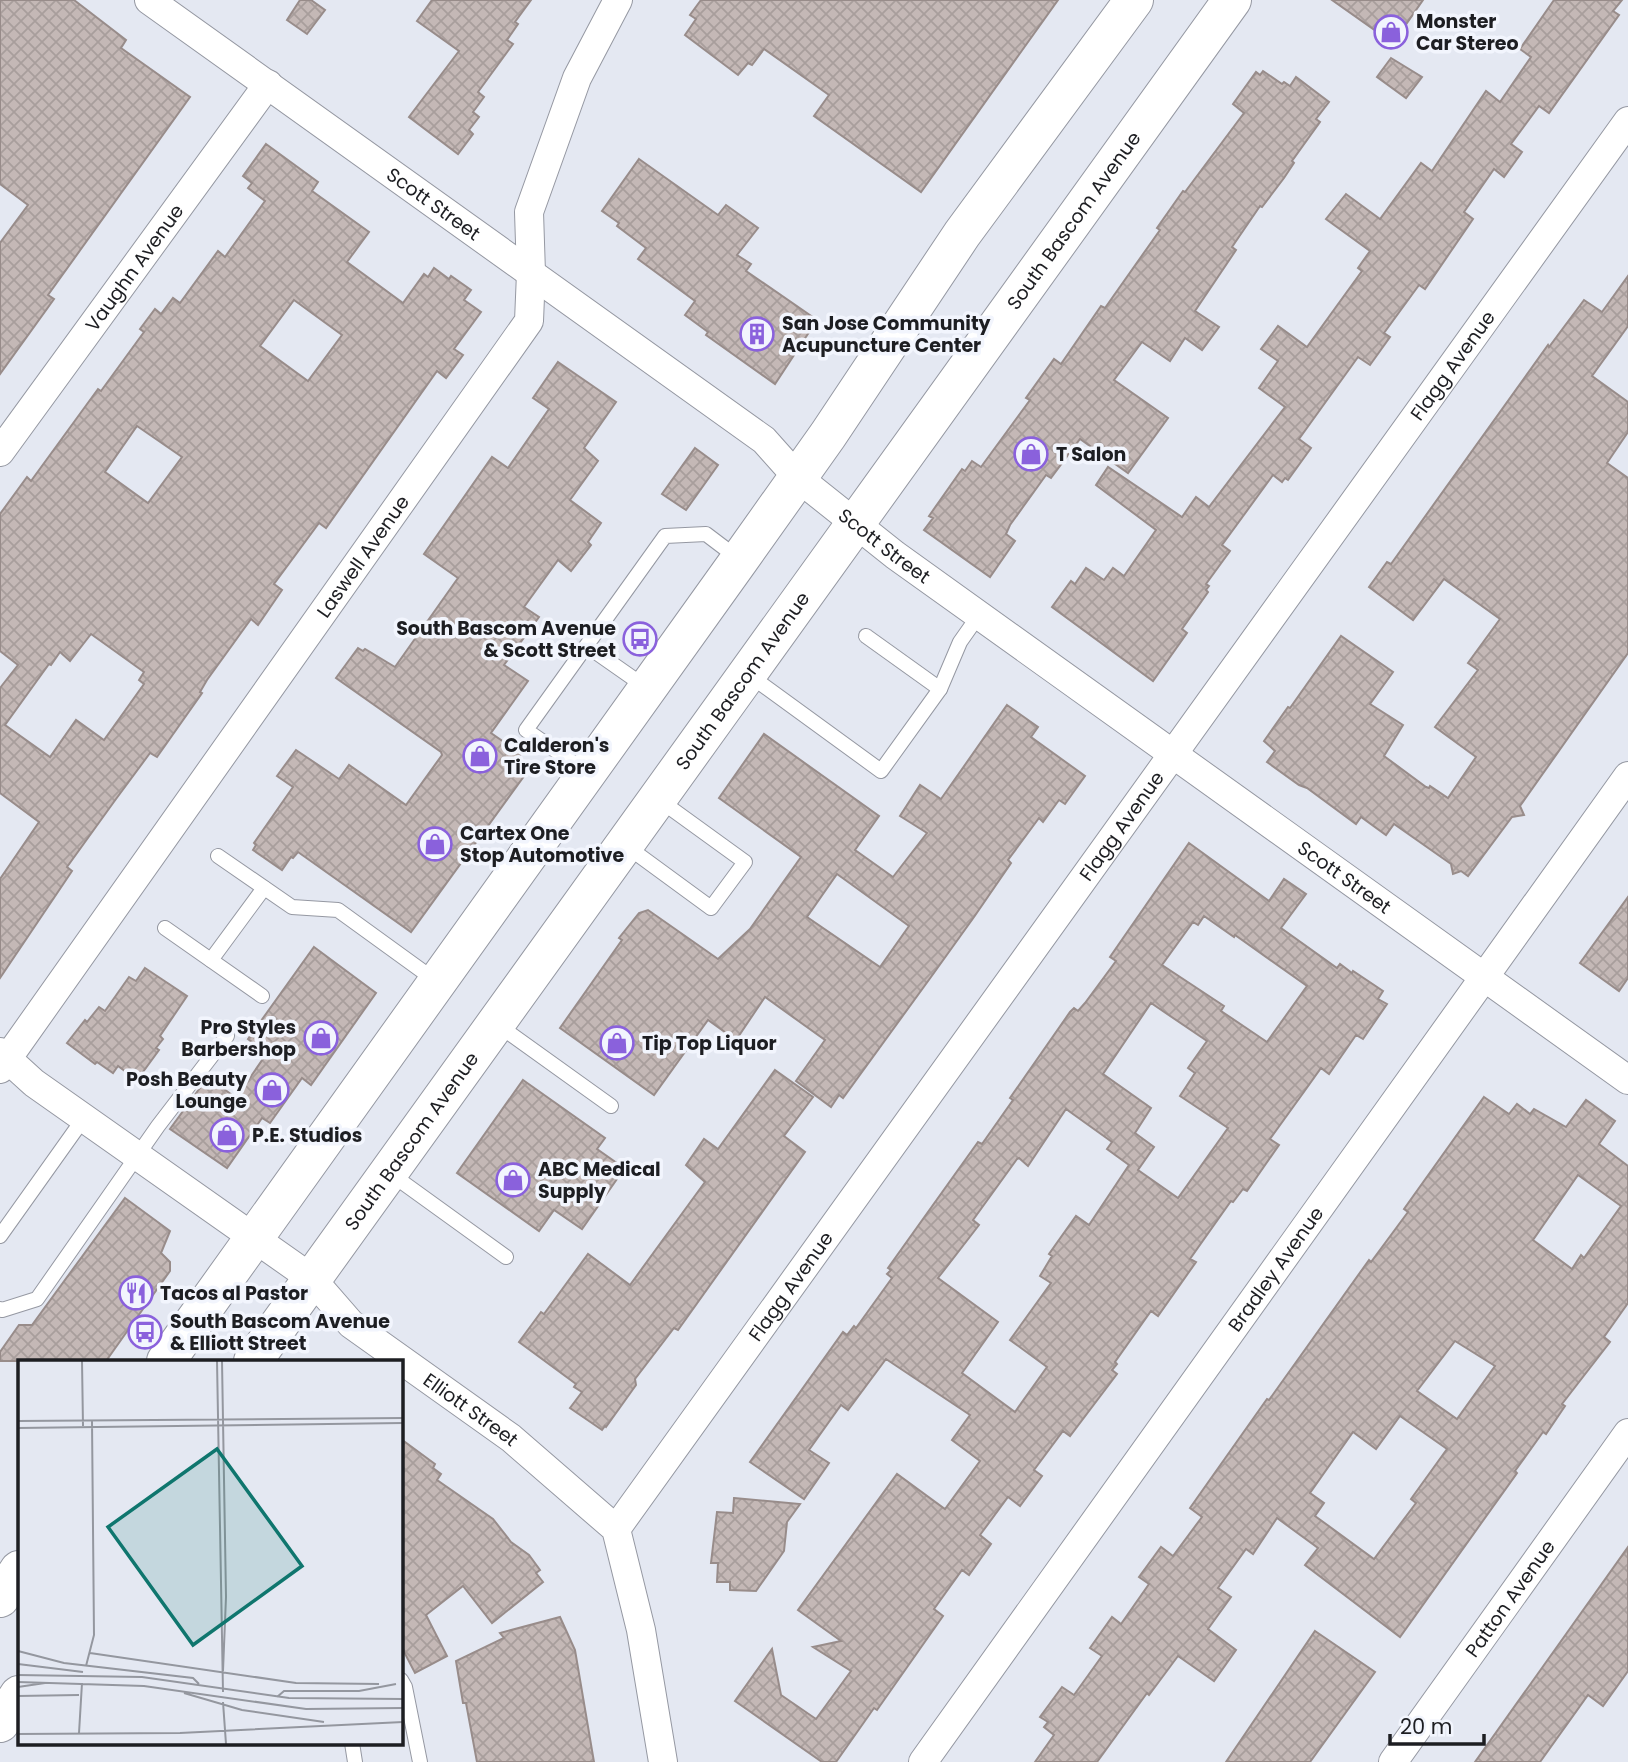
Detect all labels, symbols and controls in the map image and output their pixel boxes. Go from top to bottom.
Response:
place label: Monster Car Stereo [1416,8,1519,57]
shop icon: Monster Car Stereo [1372,13,1410,51]
street label: South Bascom Avenue [1000,126,1147,315]
street label: Scott Street [381,161,486,247]
street label: Vaughn Avenue [79,198,190,337]
street label: Flagg Avenue [1404,305,1501,426]
place label: San Jose Community Acupuncture Center [782,310,992,359]
building icon: San Jose Community Acupuncture Center [738,315,776,353]
shop icon: T Salon [1012,435,1050,473]
place label: T Salon [1056,441,1126,468]
street label: Laswell Avenue [310,490,415,623]
street label: Scott Street [833,502,936,590]
street label: South Bascom Avenue [669,586,816,775]
place label: South Bascom Avenue & Scott Street [396,615,616,664]
bus stop icon: South Bascom Avenue & Scott Street [621,620,659,658]
place label: Calderon's Tire Store [504,732,609,781]
shop icon: Calderon's Tire Store [461,737,499,775]
street label: Flagg Avenue [1073,765,1170,886]
place label: Cartex One Stop Automotive [460,820,624,869]
shop icon: Cartex One Stop Automotive [416,825,454,863]
street label: Scott Street [1292,834,1397,920]
place label: Pro Styles Barbershop [181,1014,296,1063]
shop icon: Pro Styles Barbershop [302,1019,340,1057]
shop icon: Tip Top Liquor [598,1024,636,1062]
place label: Tip Top Liquor [642,1030,777,1057]
street label: South Bascom Avenue [338,1046,485,1236]
place label: Posh Beauty Lounge [126,1066,248,1115]
shop icon: Posh Beauty Lounge [253,1071,291,1109]
shop icon: P.E. Studios [208,1116,246,1154]
place label: P.E. Studios [252,1122,362,1149]
place label: ABC Medical Supply [538,1156,661,1205]
shop icon: ABC Medical Supply [494,1161,532,1199]
street label: Bradley Avenue [1221,1201,1330,1337]
street label: Flagg Avenue [742,1226,839,1347]
restaurant icon: Tacos al Pastor [117,1274,155,1312]
place label: Tacos al Pastor [160,1280,308,1307]
place label: South Bascom Avenue & Elliott Street [170,1308,390,1357]
bus stop icon: South Bascom Avenue & Elliott Street [126,1313,164,1351]
inset map [18,1360,402,1744]
street label: Elliott Street [418,1366,525,1452]
street label: Patton Avenue [1459,1534,1561,1663]
scale bar [1390,1702,1484,1746]
text: 20 m [1400,1712,1453,1741]

